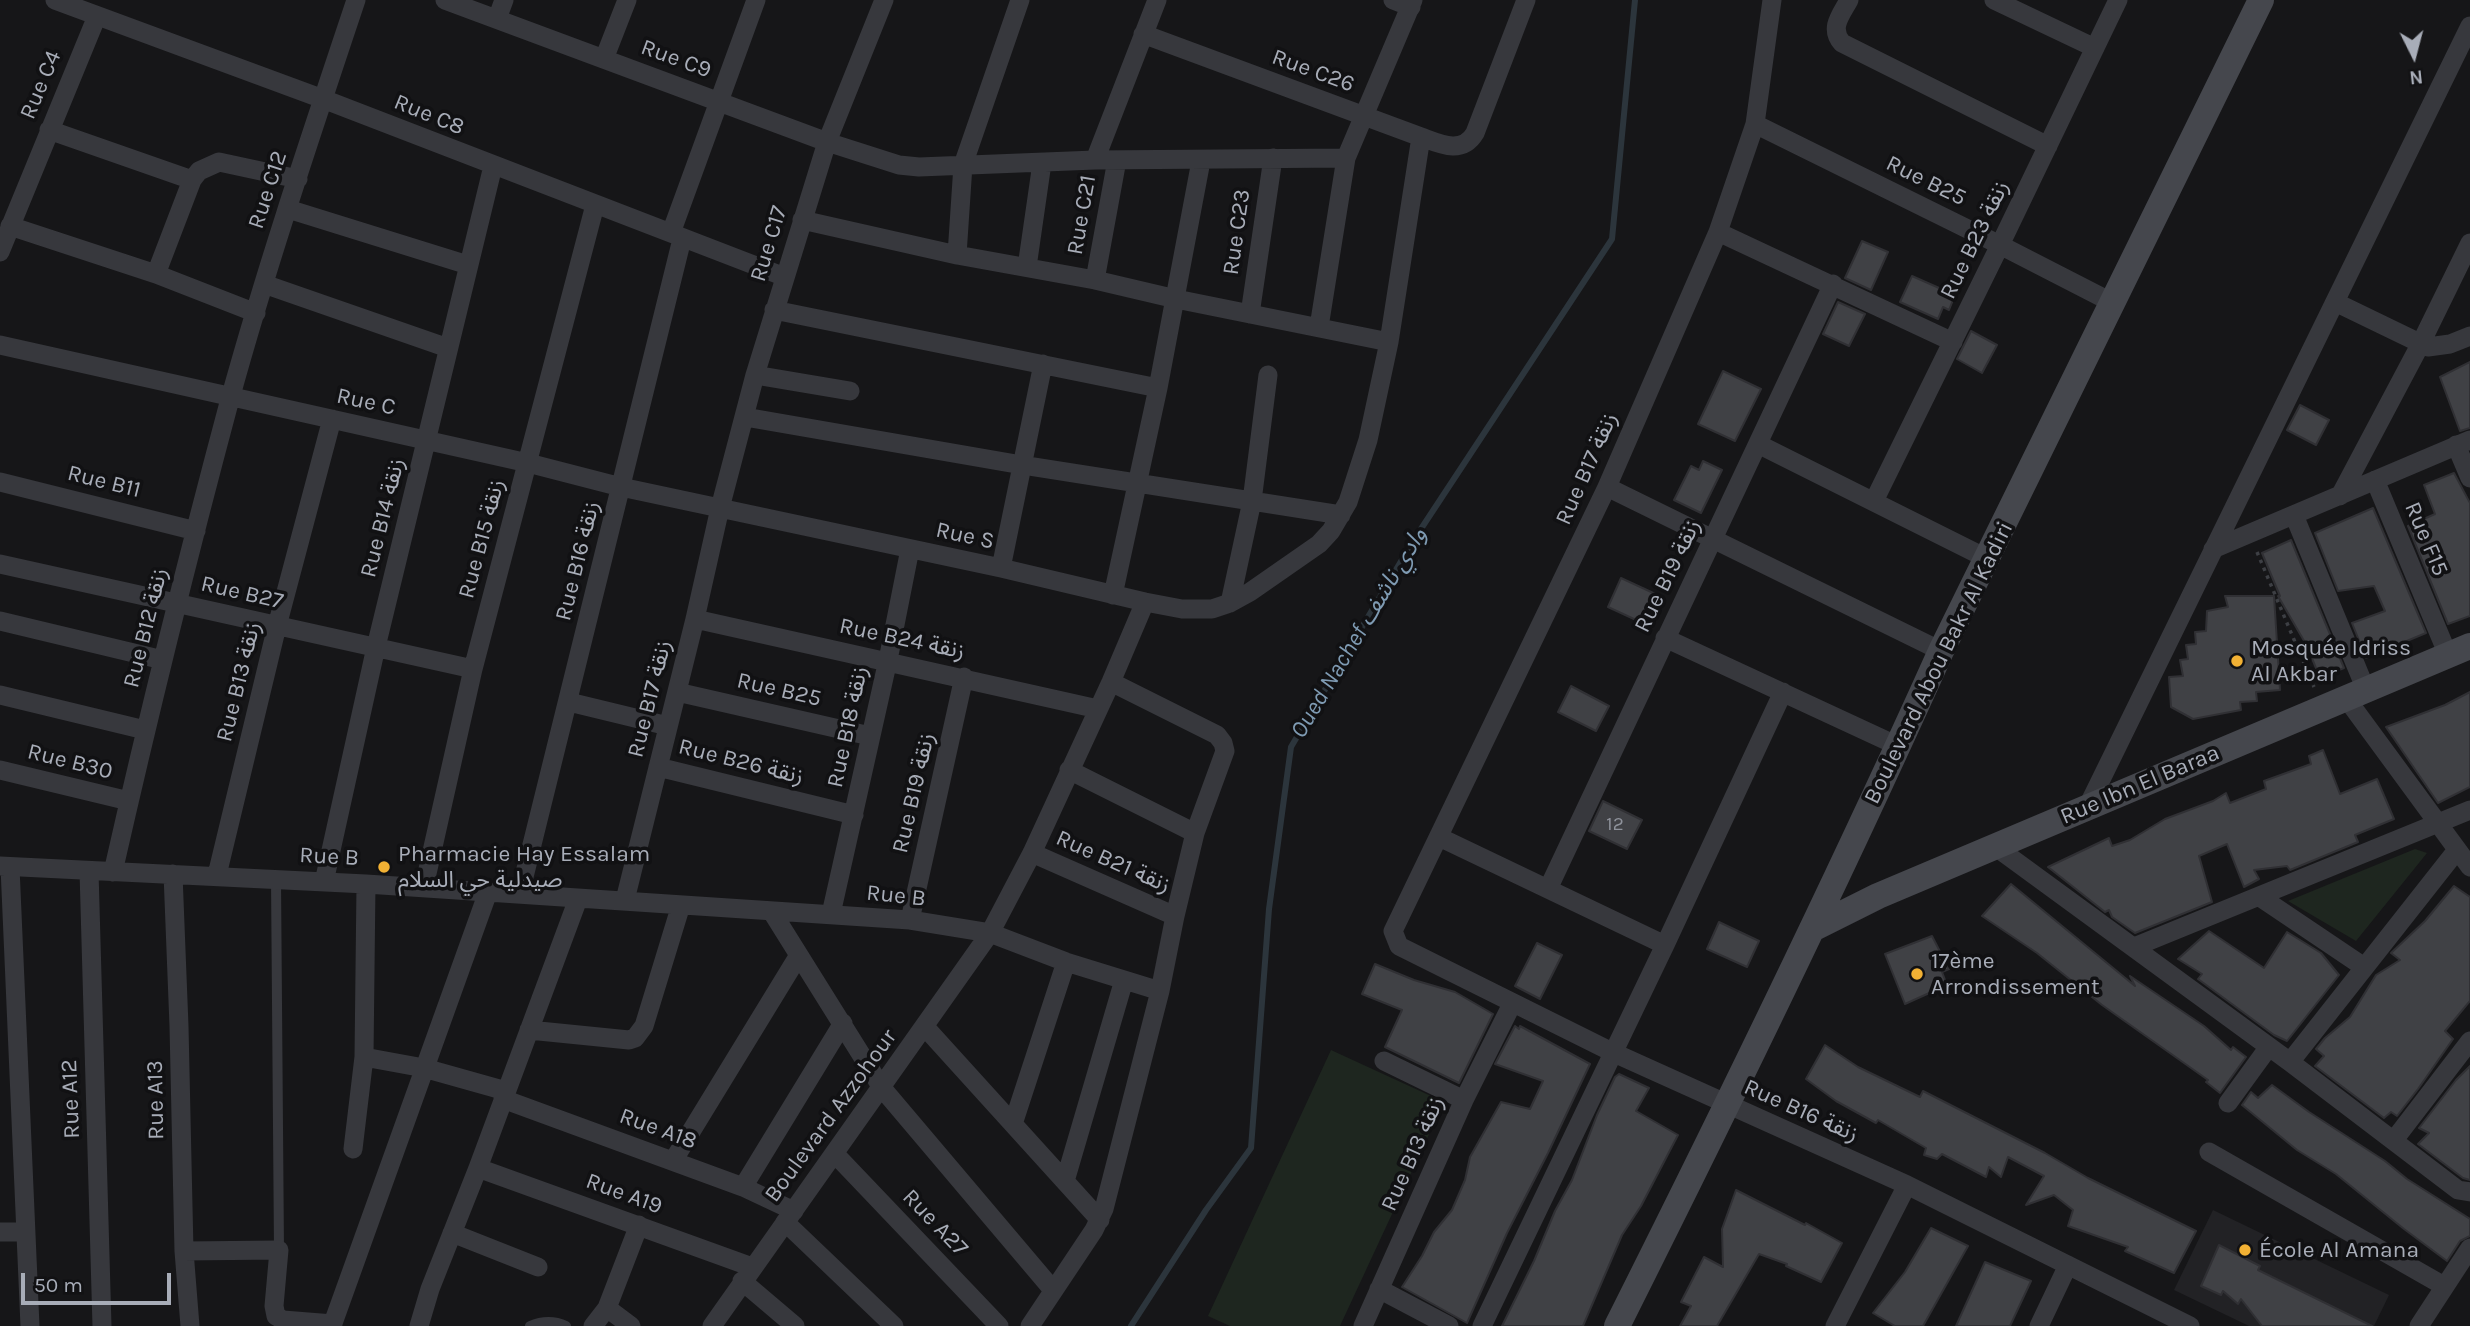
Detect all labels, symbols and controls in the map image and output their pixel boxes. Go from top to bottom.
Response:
north arrow [2379,21,2449,91]
street label: Rue C9 [637,34,715,84]
street label: Rue C26 [1268,43,1358,99]
street label: Rue C4 [14,46,68,124]
text: N [2408,65,2424,89]
street label: Rue C8 [390,88,468,142]
street label: Rue C12 [242,148,294,232]
street label: Rue B25 [1881,150,1971,212]
street label: Rue C21 [1061,173,1103,257]
street label: Rue B23 زنقة [1934,176,2016,304]
street label: Rue C23 [1217,187,1257,277]
street label: Rue C17 [744,203,794,285]
street label: Rue C [334,382,398,422]
street label: Rue B17 زنقة [1550,409,1624,529]
street label: Rue B14 زنقة [355,455,411,581]
street label: Rue B11 [64,460,144,504]
street label: Rue B15 زنقة [453,476,511,602]
street label: Rue B16 زنقة [550,498,606,624]
street label: Rue F15 [2398,498,2454,580]
street label: Rue B19 زنقة [1629,515,1707,637]
street label: Rue S [933,516,997,556]
street label: Boulevard Abou Bakr Al Kadiri [1859,517,2019,809]
water label: Oued Nachef وادي ناشف [1285,522,1433,744]
street label: Rue B12 زنقة [118,565,174,691]
street label: Rue B27 [198,570,286,616]
street label: Rue B24 زنقة [837,612,967,666]
street label: Rue B13 زنقة [211,619,267,745]
place label: Mosquée Idriss Al Akbar [2251,634,2411,688]
street label: Rue B17 زنقة [622,637,678,761]
marker: Mosquée Idriss Al Akbar [2229,653,2245,669]
street label: Rue B18 زنقة [822,664,874,790]
street label: Rue B25 [734,667,824,713]
street label: Rue B19 زنقة [887,730,941,856]
street label: Rue B26 زنقة [676,733,806,791]
street label: Rue B30 [25,738,115,786]
street label: Rue Ibn El Baraa [2056,739,2224,831]
house number: 12 [1606,814,1624,836]
street label: Rue B21 زنقة [1051,824,1175,900]
place label: Pharmacie Hay Essalam صيدلية حي السلام [398,840,650,894]
street label: Rue B [299,842,359,872]
marker: Pharmacie Hay Essalam صيدلية حي السلام [376,859,392,875]
street label: Rue B [865,879,927,913]
place label: 17ème Arrondissement [1931,947,2100,1001]
marker: 17ème Arrondissement [1909,966,1925,982]
street label: Boulevard Azzohour [759,1024,903,1208]
street label: Rue A12 [56,1059,86,1139]
street label: Rue A13 [142,1060,170,1140]
street label: Rue B16 زنقة [1740,1074,1862,1148]
street label: Rue B13 زنقة [1375,1092,1451,1216]
street label: Rue A18 [616,1102,700,1156]
street label: Rue A19 [582,1167,666,1221]
street label: Rue A27 [896,1184,974,1262]
place label: École Al Amana [2259,1236,2419,1264]
marker: École Al Amana [2237,1242,2253,1258]
scale bar [24,1260,175,1304]
text: 50 m [34,1273,83,1297]

